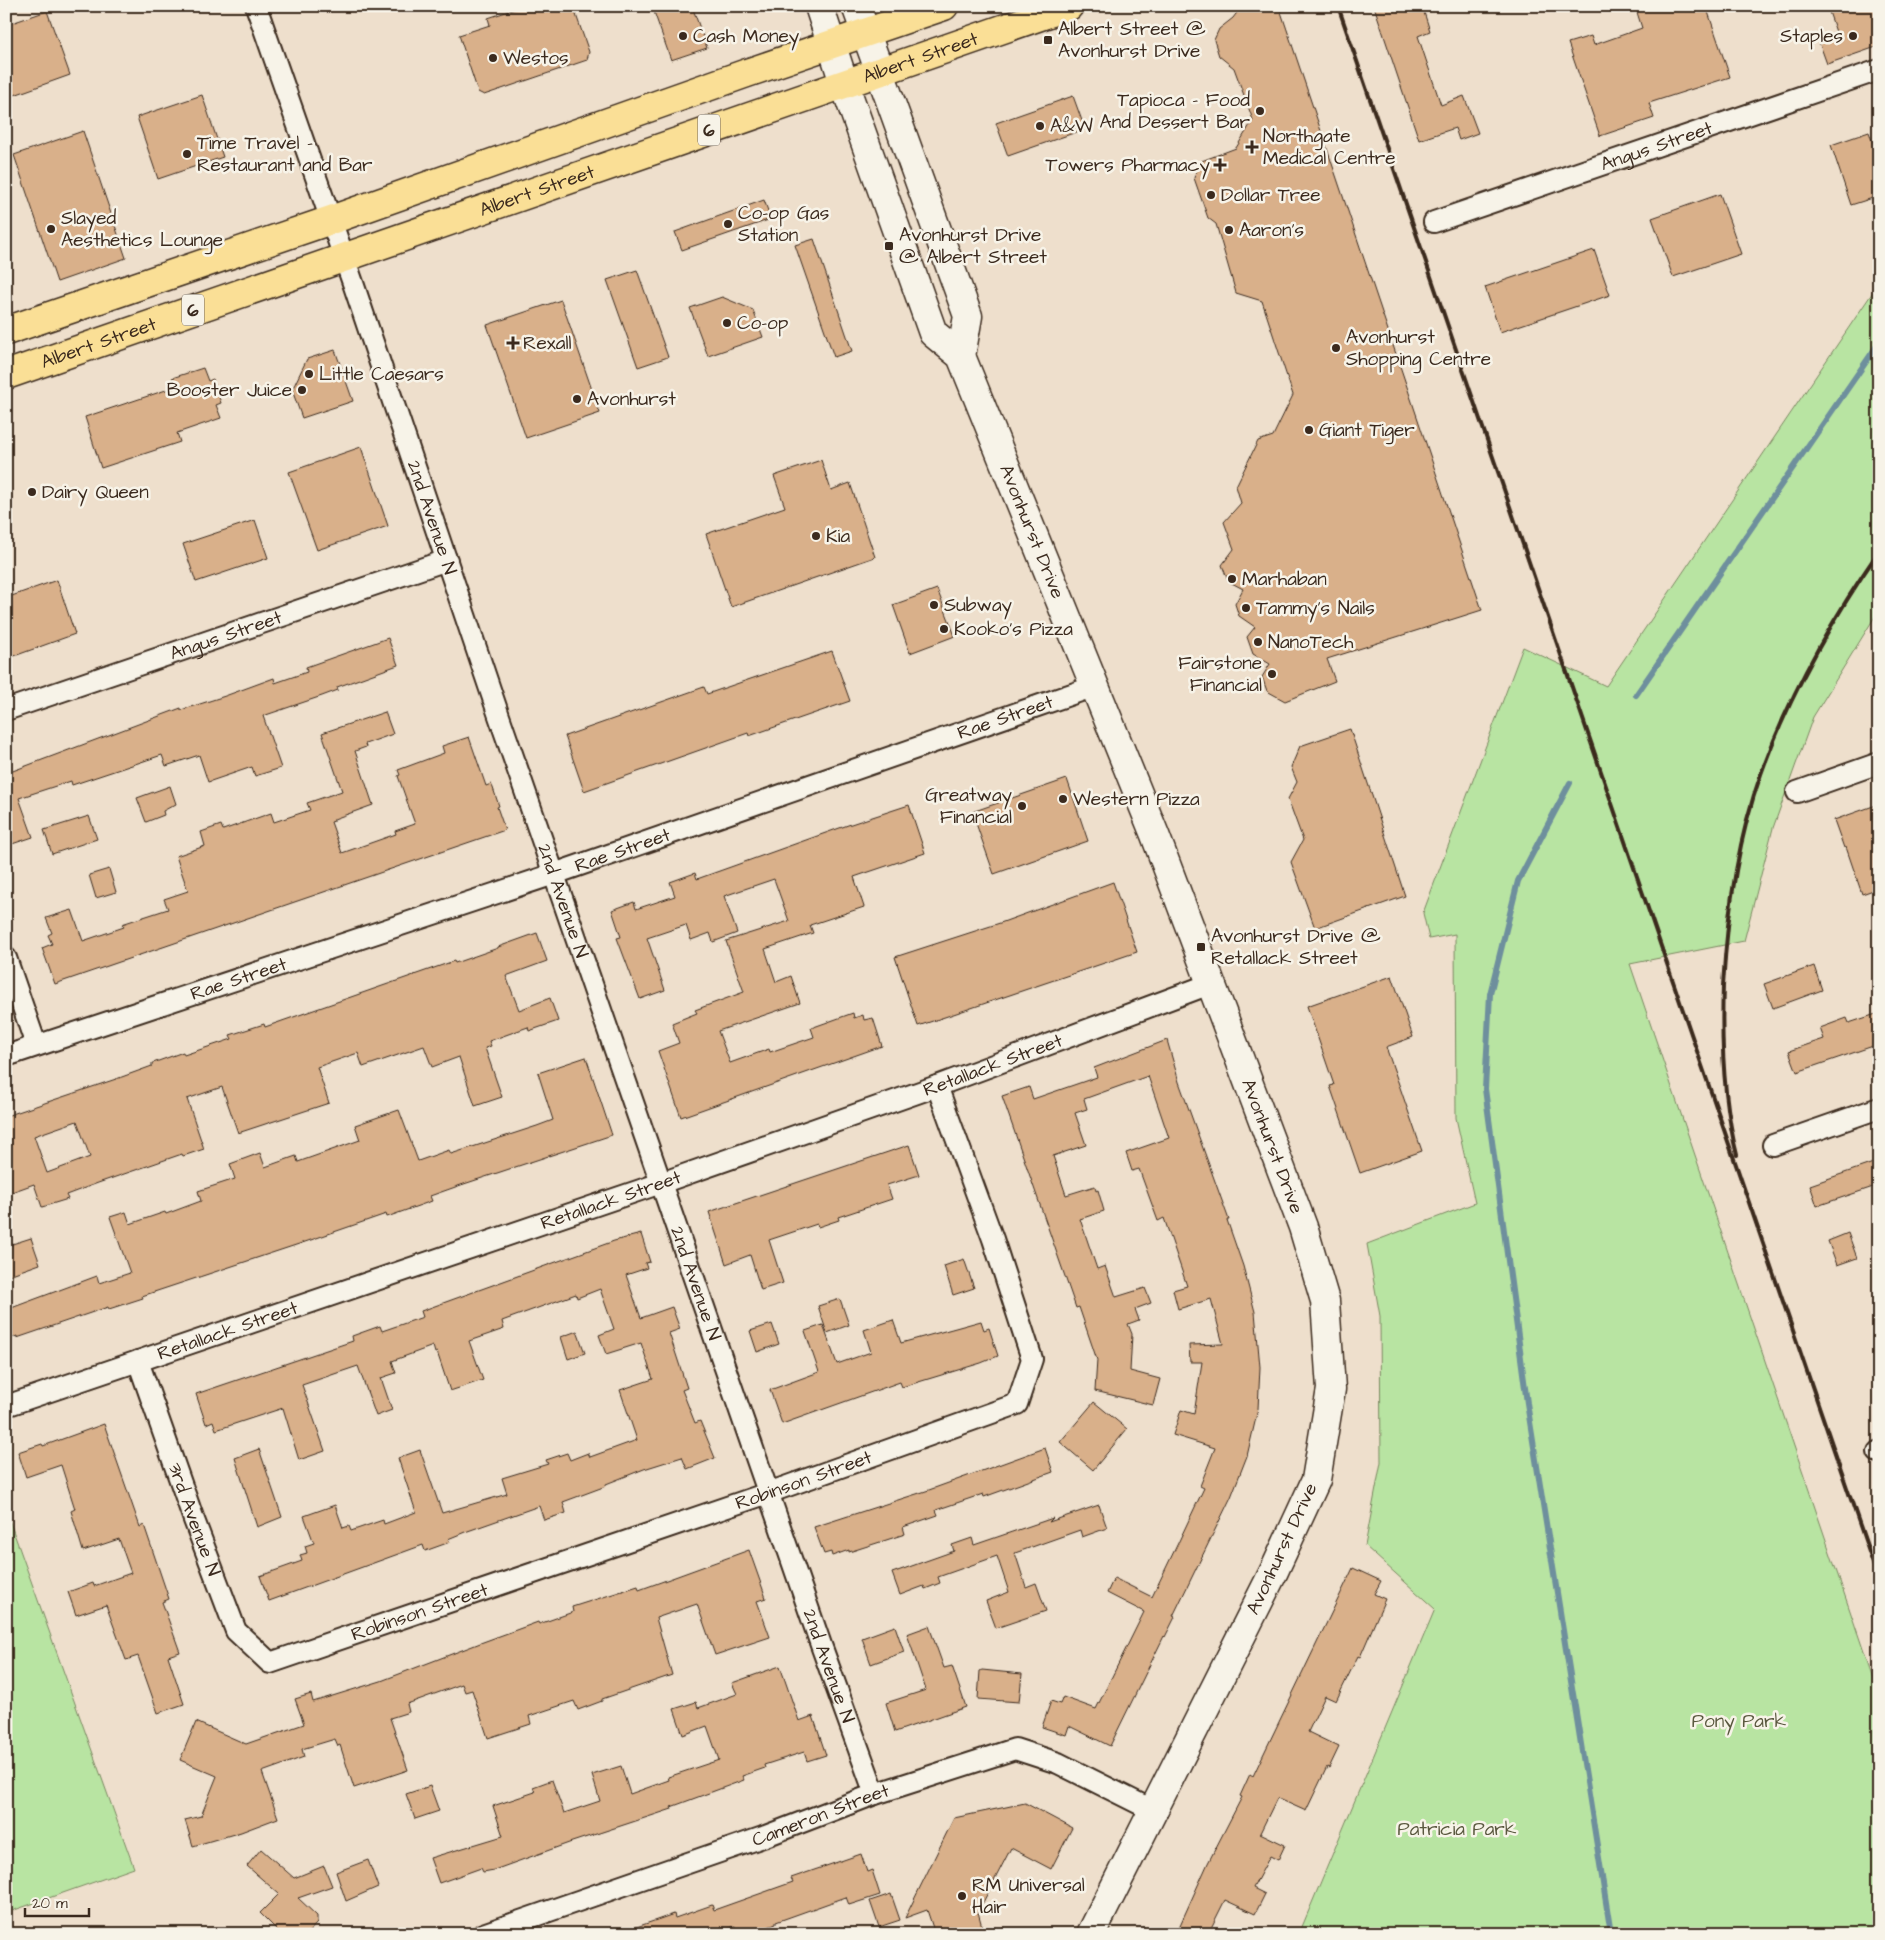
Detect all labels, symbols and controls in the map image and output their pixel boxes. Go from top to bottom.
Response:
place label: Albert Street @ Avonhurst Drive [1058,16,1206,65]
place label: Cash Money [693,23,800,51]
place label: Staples [1780,23,1843,50]
street label: Albert Street [859,25,982,90]
marker: Cash Money [677,30,689,42]
marker: Staples [1847,30,1859,42]
marker: Albert Street @ Avonhurst Drive [1042,34,1054,46]
place label: Westos [503,45,569,72]
marker: Westos [487,52,499,64]
place label: Tapioca - Food And Dessert Bar [1100,87,1251,136]
marker: Tapioca - Food And Dessert Bar [1254,105,1266,117]
place label: A&W [1050,113,1093,140]
road number: 6 [698,114,720,146]
street label: Angus Street [1597,114,1716,178]
marker: A&W [1034,120,1046,132]
place label: Northgate Medical Centre [1263,123,1396,172]
place label: Time Travel - Restaurant and Bar [197,130,373,179]
marker: Northgate Medical Centre [1245,140,1259,154]
marker: Time Travel - Restaurant and Bar [181,148,193,160]
place label: Towers Pharmacy [1046,152,1211,180]
street label: Albert Street [476,158,599,223]
marker: Towers Pharmacy [1214,159,1226,171]
place label: Dollar Tree [1221,182,1321,209]
marker: Dollar Tree [1205,189,1217,201]
place label: Co-op Gas Station [738,200,829,249]
place label: Slayed Aesthetics Lounge [61,205,223,255]
place label: Aaron's [1239,217,1304,244]
marker: Co-op Gas Station [722,218,734,230]
place label: Avonhurst Drive @ Albert Street [899,222,1047,271]
marker: Slayed Aesthetics Lounge [45,223,57,235]
marker: Aaron's [1223,224,1235,236]
marker: Avonhurst Drive @ Albert Street [883,240,895,252]
road number: 6 [182,294,204,326]
street label: Albert Street [37,310,160,375]
place label: Co-op [737,310,789,337]
marker: Co-op [721,317,733,329]
place label: Avonhurst Shopping Centre [1346,324,1491,374]
place label: Rexall [523,330,571,357]
marker: Rexall [507,337,519,349]
marker: Avonhurst Shopping Centre [1330,342,1342,354]
place label: Little Caesars [319,361,444,388]
marker: Little Caesars [303,368,315,380]
place label: Booster Juice [167,377,292,404]
marker: Booster Juice [296,384,308,396]
place label: Avonhurst [587,386,676,413]
marker: Avonhurst [571,393,583,405]
place label: Giant Tiger [1319,417,1415,445]
marker: Giant Tiger [1303,424,1315,436]
street label: 2nd Avenue N [400,457,464,578]
street label: Avonhurst Drive [993,460,1071,603]
place label: Dairy Queen [42,479,149,507]
marker: Dairy Queen [26,486,38,498]
place label: Kia [826,523,850,550]
marker: Kia [810,530,822,542]
place label: Marhaban [1242,566,1327,593]
marker: Marhaban [1226,573,1238,585]
place label: Subway [944,592,1013,620]
place label: Tammy's Nails [1256,595,1375,623]
marker: Subway [928,599,940,611]
marker: Tammy's Nails [1240,602,1252,614]
street label: Angus Street [166,604,286,667]
place label: Kooko's Pizza [954,616,1073,643]
marker: Kooko's Pizza [938,623,950,635]
place label: NanoTech [1268,629,1354,656]
marker: NanoTech [1252,636,1264,648]
place label: Fairstone Financial [1178,650,1262,699]
marker: Fairstone Financial [1266,668,1278,680]
street label: Rae Street [954,688,1057,746]
place label: Greatway Financial [925,782,1013,831]
place label: Western Pizza [1073,786,1200,813]
marker: Western Pizza [1057,793,1069,805]
marker: Greatway Financial [1016,800,1028,812]
street label: Rae Street [571,821,674,879]
street label: 2nd Avenue N [531,840,595,961]
place label: Avonhurst Drive @ Retallack Street [1211,923,1381,972]
marker: Avonhurst Drive @ Retallack Street [1195,941,1207,953]
street label: Rae Street [187,950,290,1007]
street label: Retallack Street [919,1027,1067,1103]
street label: Avonhurst Drive [1235,1075,1310,1218]
street label: Retallack Street [537,1163,685,1236]
street label: 2nd Avenue N [664,1223,728,1344]
street label: Retallack Street [154,1294,302,1367]
street label: Robinson Street [732,1443,876,1517]
street label: 3rd Avenue N [161,1459,227,1580]
street label: Avonhurst Drive [1240,1479,1324,1619]
street label: Robinson Street [347,1576,492,1648]
street label: 2nd Avenue N [796,1605,862,1727]
park label: Pony Park [1692,1708,1786,1736]
street label: Cameron Street [748,1777,893,1853]
park label: Patricia Park [1398,1816,1517,1843]
place label: RM Universal Hair [972,1872,1085,1921]
scale bar [25,1885,89,1917]
marker: RM Universal Hair [956,1890,968,1902]
text: 20 m [32,1893,68,1914]

